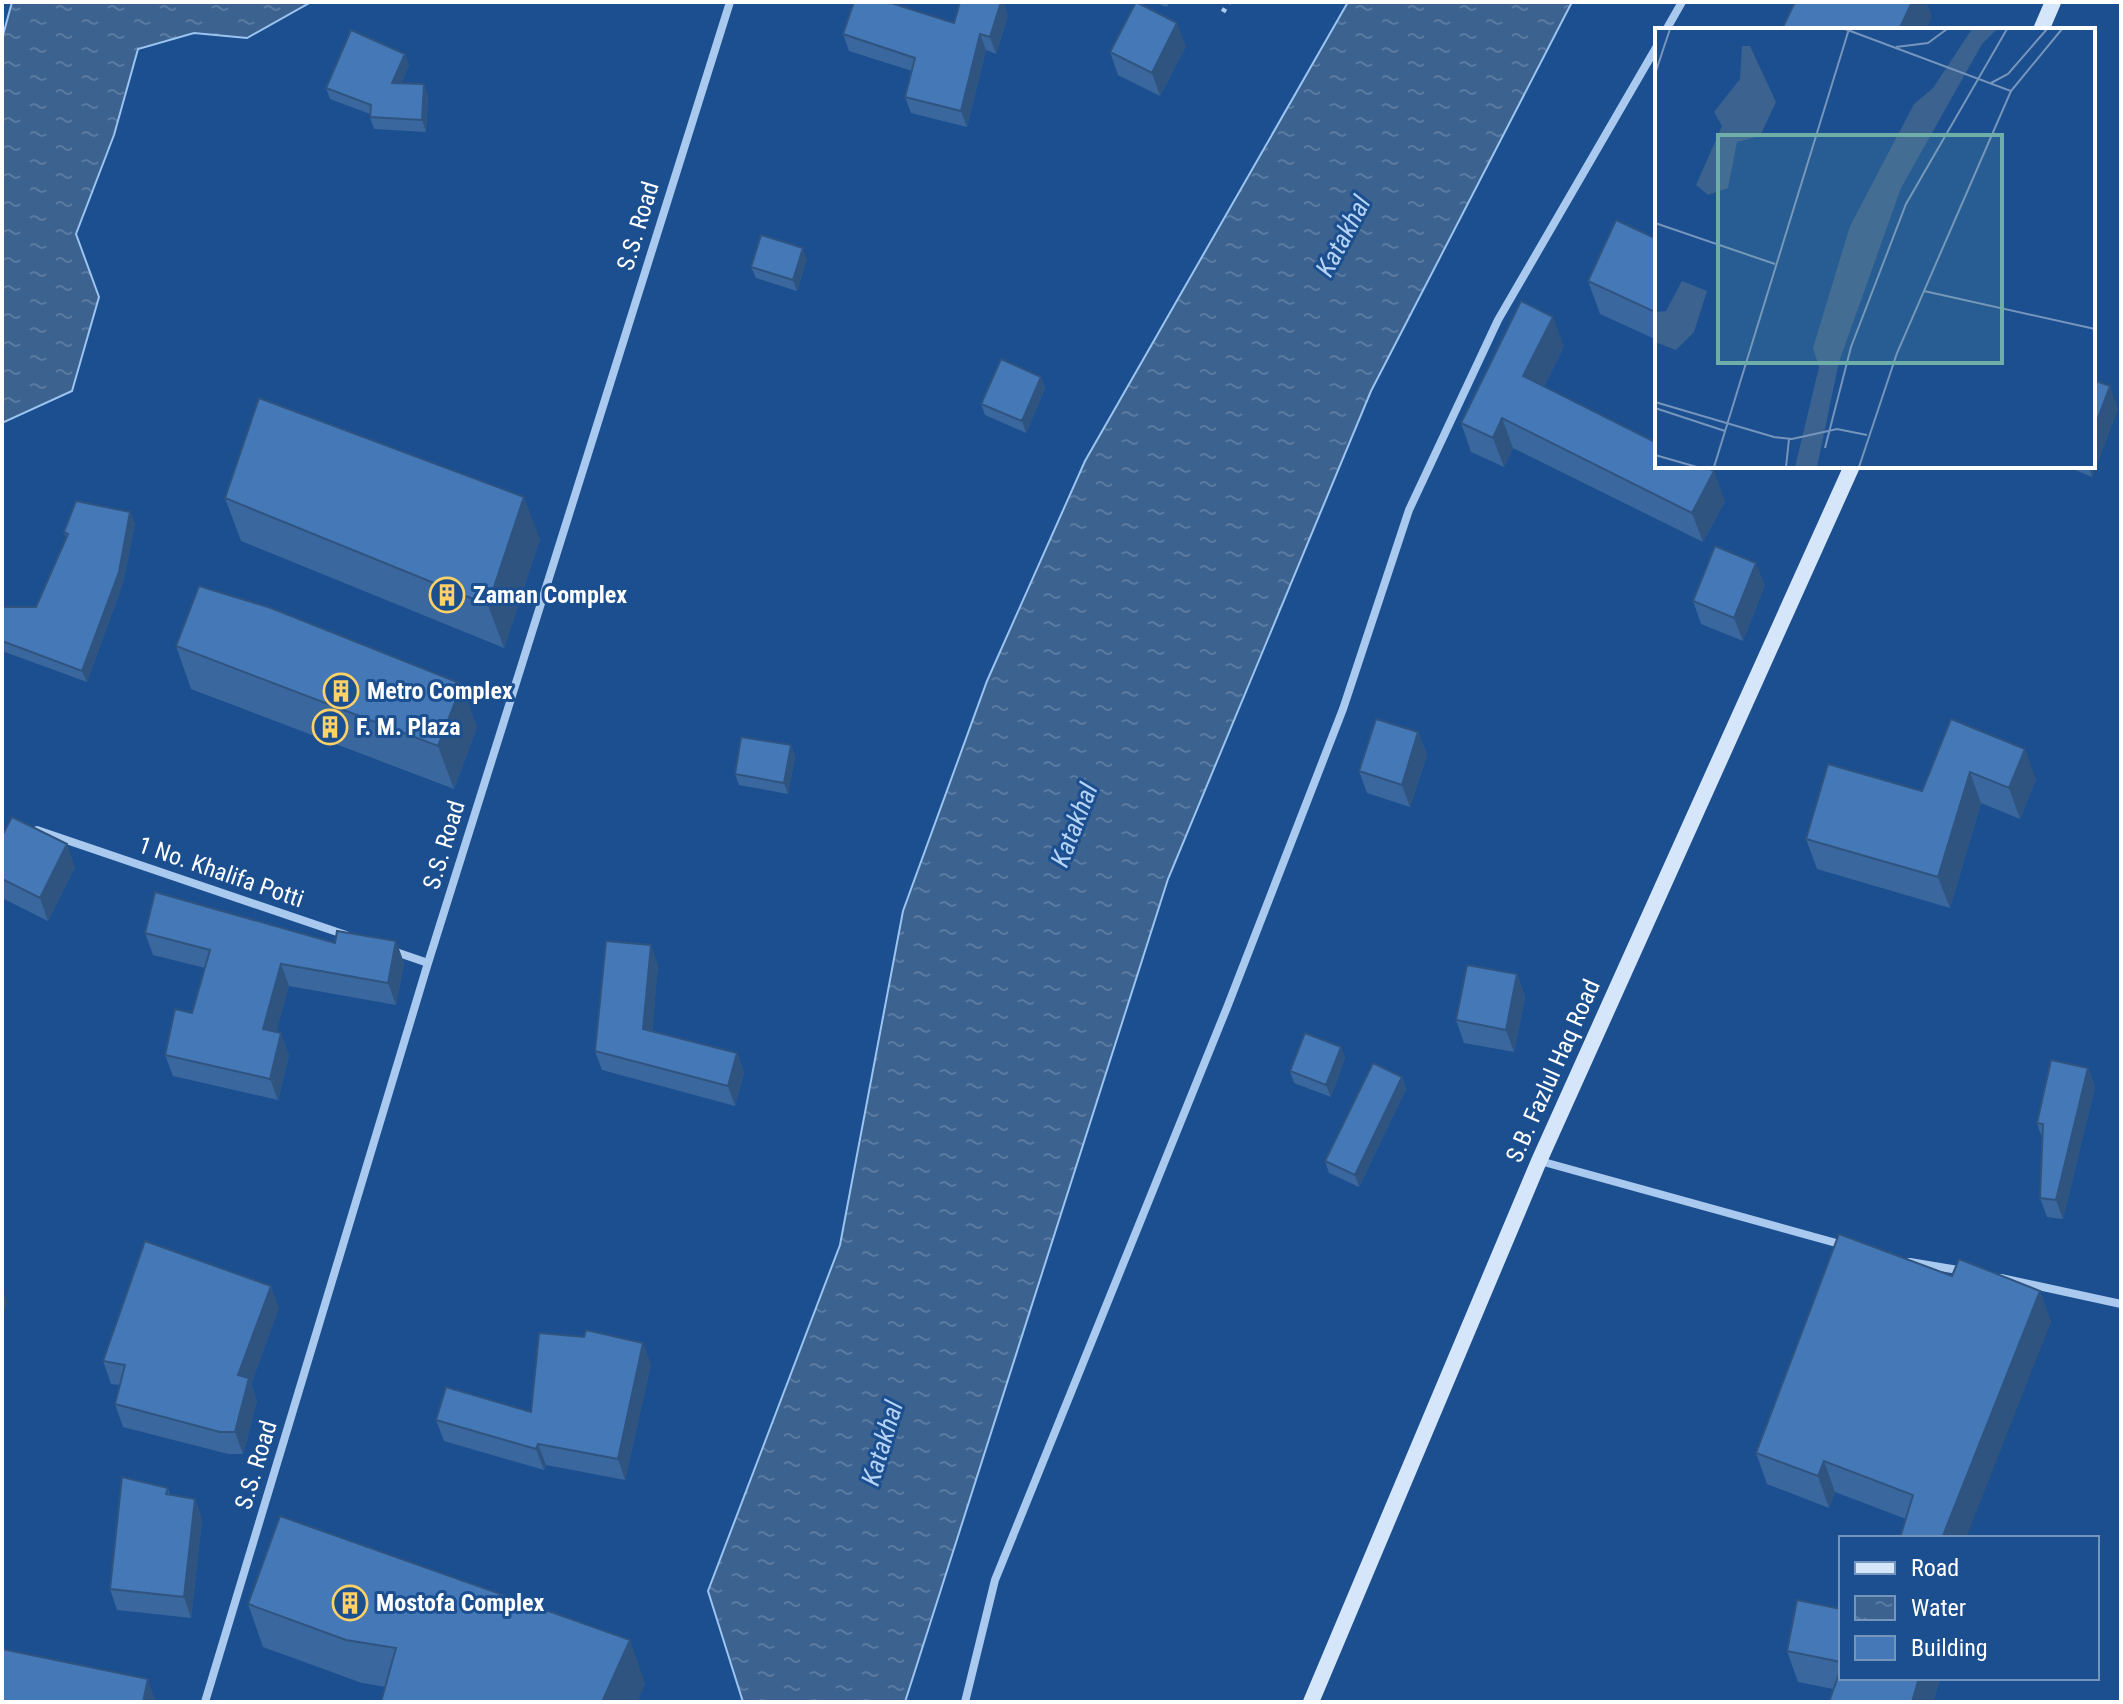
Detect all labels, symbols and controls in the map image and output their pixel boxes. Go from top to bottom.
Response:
inset map [1655,28,2095,468]
street label: S.S. Road [611,178,665,274]
water label: Katakhal [1309,190,1377,281]
building icon: Zaman Complex [428,576,466,614]
place label: Zaman Complex [473,581,627,609]
building icon: Metro Complex [322,672,360,710]
place label: Metro Complex [367,677,513,705]
building icon: F. M. Plaza [311,708,349,746]
place label: F. M. Plaza [356,713,461,741]
water label: Katakhal [1044,778,1104,871]
street label: S.S. Road [417,797,471,893]
street label: 1 No. Khalifa Potti [135,831,307,913]
street label: S.B. Fazlul Haq Road [1500,975,1606,1167]
water label: Katakhal [855,1396,909,1489]
street label: S.S. Road [229,1417,283,1513]
legend [1839,1536,2099,1680]
text: Road [1911,1554,1959,1582]
building icon: Mostofa Complex [331,1584,369,1622]
place label: Mostofa Complex [376,1589,545,1617]
text: Water [1911,1594,1966,1622]
text: Building [1911,1634,1988,1662]

